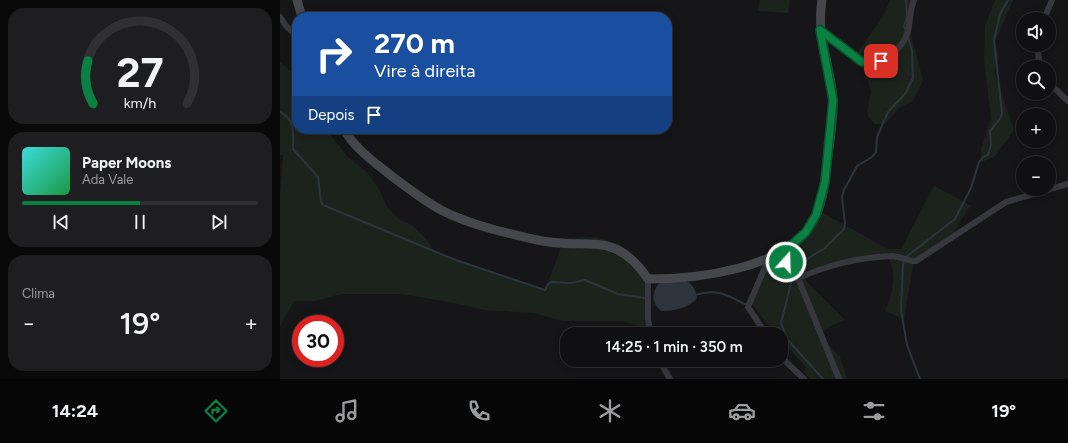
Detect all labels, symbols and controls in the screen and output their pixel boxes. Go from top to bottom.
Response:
map controls [1016,12,1056,196]
button: sound [1016,12,1056,52]
text: 270 m [374,26,455,60]
icon: right [308,28,360,80]
pin [864,44,898,78]
text: 27 [116,47,164,97]
icon: arrive [870,50,892,72]
text: Vire à direita [374,60,475,82]
button: search [1016,60,1056,100]
text: km/h [124,93,156,111]
icon: arrive [363,104,385,126]
text: Depois [308,106,355,124]
button: + [1016,108,1056,148]
text: Paper Moons [82,154,171,172]
button: − [1016,156,1056,196]
text: Ada Vale [82,172,133,187]
icon: previous [50,211,72,233]
icon: pause [129,211,151,233]
icon: next [208,211,230,233]
position arrow [765,241,807,283]
text: Clima [22,286,55,301]
text: 19° [119,305,161,342]
text: − [22,310,36,337]
text: + [244,310,258,337]
speed limit sign: 30 [292,315,344,367]
text: 14:25 · 1 min · 350 m [605,338,743,356]
icon: directions [202,397,230,425]
icon: music [333,397,361,425]
icon: phone [465,397,493,425]
icon: climate [596,397,624,425]
icon: car [728,397,756,425]
icon: filters [860,397,888,425]
text: 14:24 [52,400,98,422]
text: 19° [991,400,1016,422]

